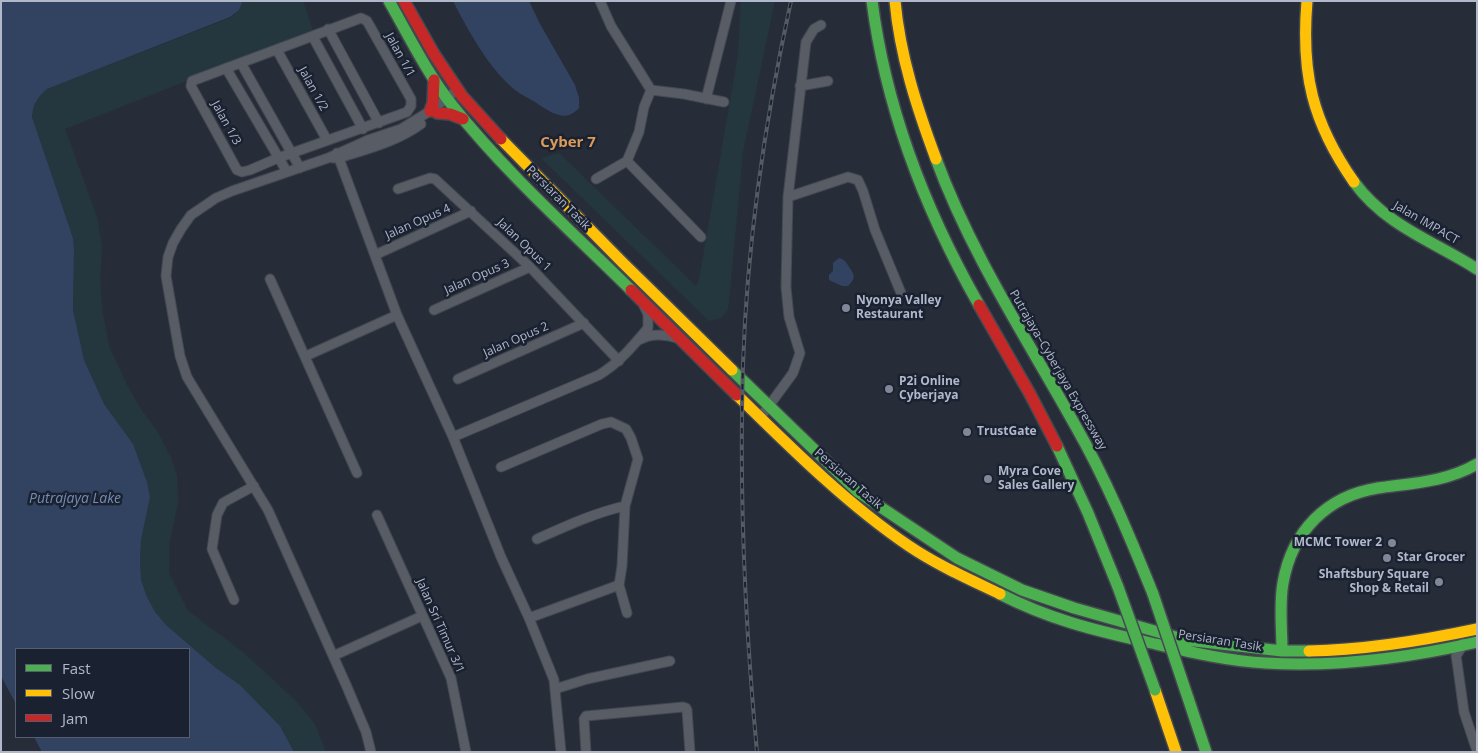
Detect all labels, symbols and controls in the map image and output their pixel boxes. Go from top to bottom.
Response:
street label: Jalan 1/1 [382,30,418,80]
street label: Jalan 1/2 [295,64,331,114]
street label: Jalan 1/3 [208,98,244,148]
district label: Cyber 7 [540,134,596,152]
street label: Persiaran Tasik [523,163,593,233]
street label: Jalan IMPACT [1391,198,1461,248]
street label: Jalan Opus 4 [383,201,453,243]
street label: Jalan Opus 1 [494,216,554,274]
street label: Jalan Opus 3 [442,256,512,298]
street label: Putrajaya–Cyberjaya Expressway [1006,288,1110,452]
place label: Nyonya Valley Restaurant [856,294,941,322]
marker: Nyonya Valley Restaurant [840,302,852,314]
street label: Jalan Opus 2 [481,319,551,361]
place label: P2i Online Cyberjaya [899,375,960,403]
marker: P2i Online Cyberjaya [883,383,895,395]
place label: TrustGate [977,425,1037,439]
marker: TrustGate [961,426,973,438]
street label: Persiaran Tasik [811,446,885,512]
place label: Myra Cove Sales Gallery [998,465,1074,493]
marker: Myra Cove Sales Gallery [982,473,994,485]
water label: Putrajaya Lake [29,491,121,507]
place label: MCMC Tower 2 [1294,536,1382,550]
marker: MCMC Tower 2 [1386,537,1398,549]
place label: Star Grocer [1397,551,1465,565]
marker: Star Grocer [1381,552,1393,564]
place label: Shaftsbury Square Shop & Retail [1319,568,1429,596]
marker: Shaftsbury Square Shop & Retail [1433,576,1445,588]
street label: Jalan Sri Timur 3/1 [413,577,467,675]
street label: Persiaran Tasik [1177,627,1263,655]
legend [15,648,190,738]
text: Fast [62,658,91,678]
text: Slow [62,683,95,703]
text: Jam [62,708,88,728]

